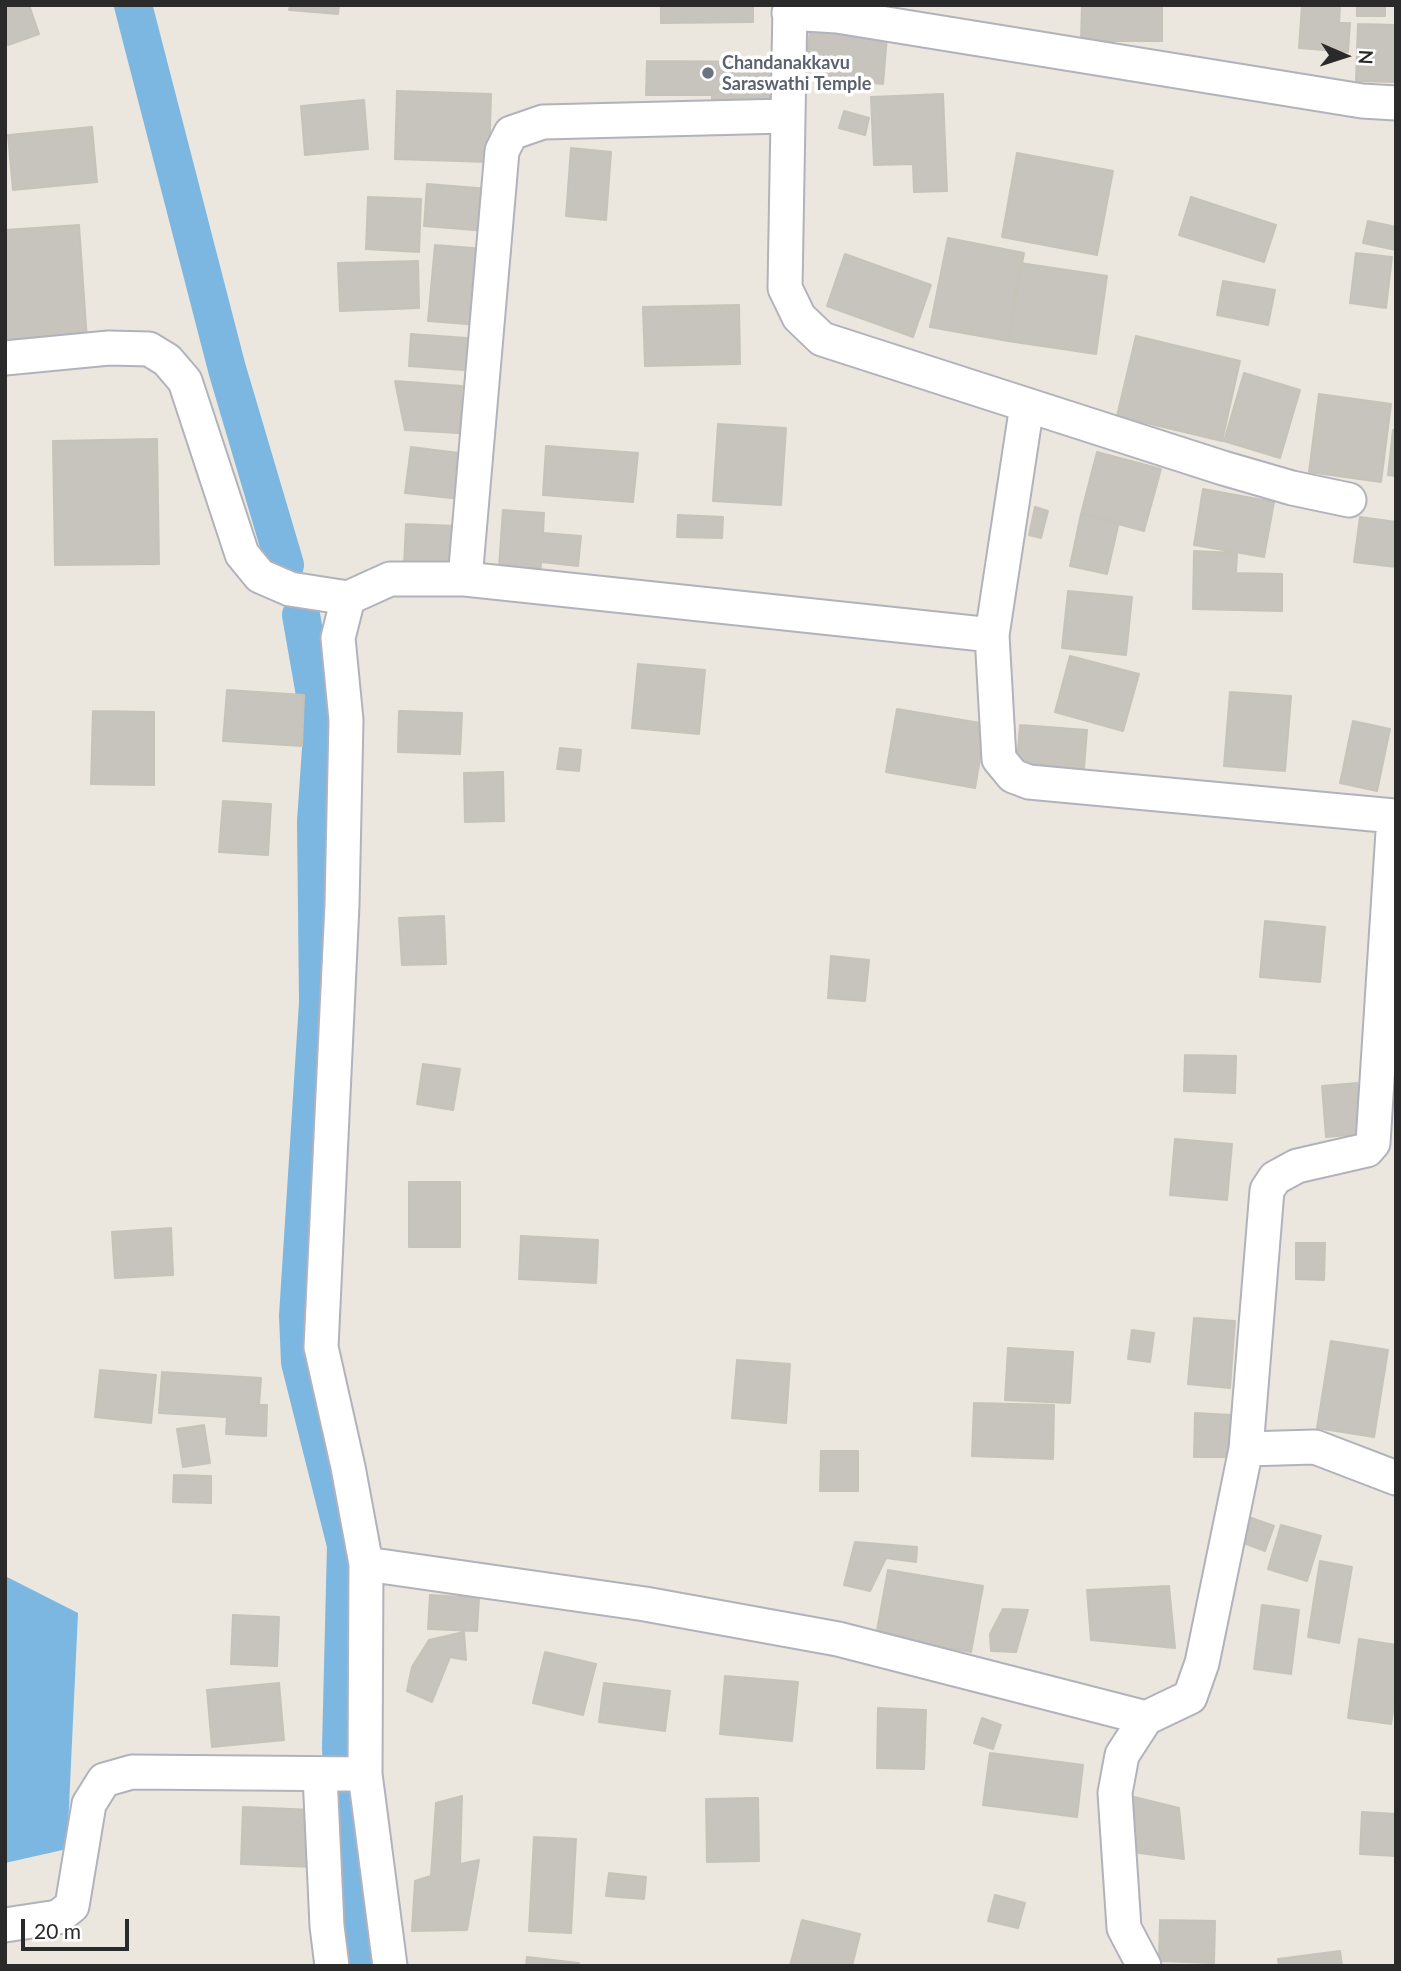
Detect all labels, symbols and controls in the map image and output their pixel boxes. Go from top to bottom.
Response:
north arrow [1310,21,1380,91]
text: N [1355,49,1378,65]
place label: Chandanakkavu Saraswathi Temple [722,52,871,94]
marker: Chandanakkavu Saraswathi Temple [700,65,716,81]
scale bar [24,1904,133,1948]
text: 20 m [34,1918,81,1943]

